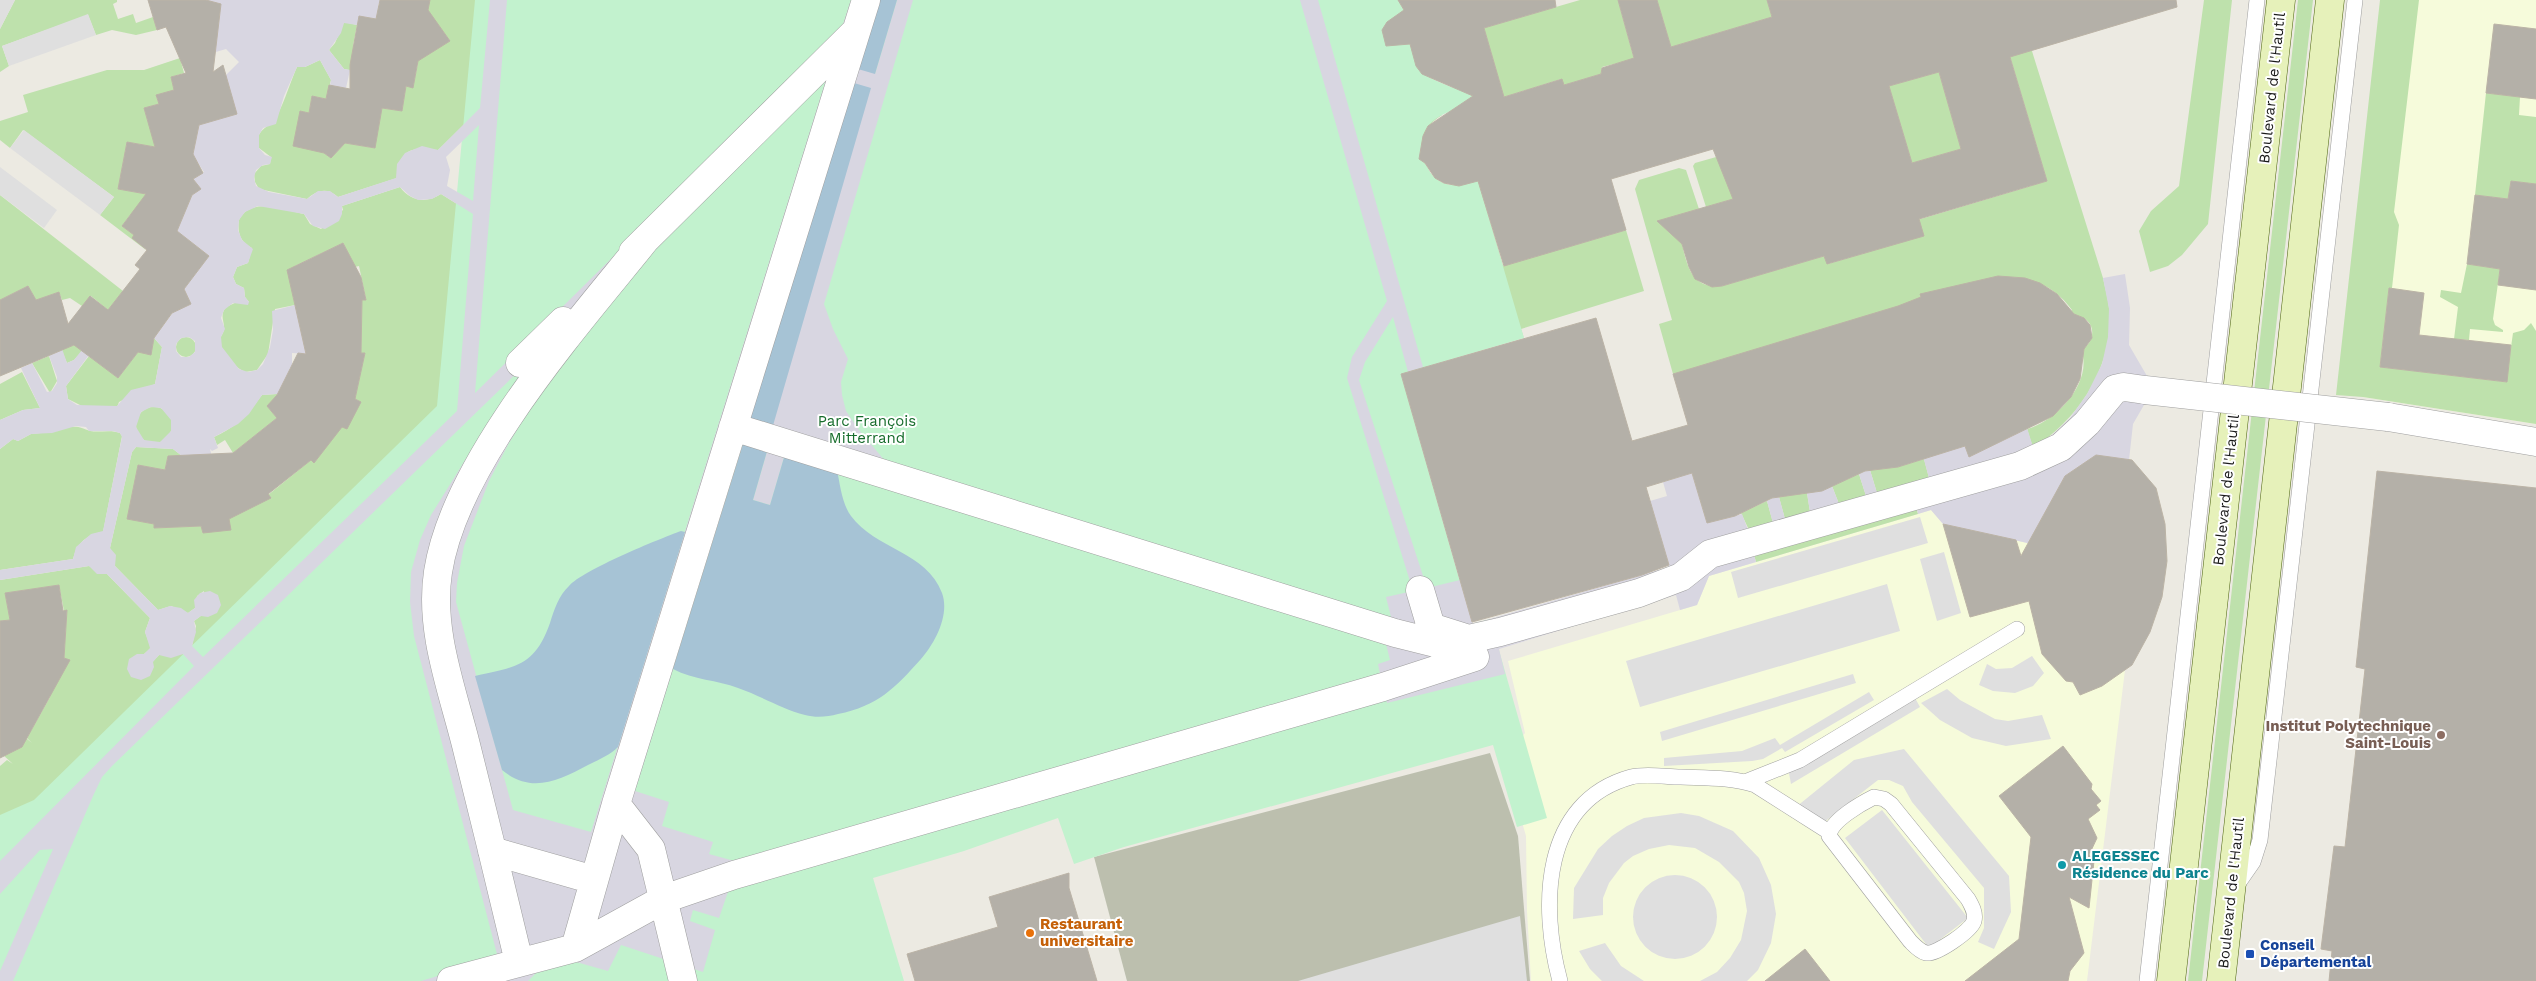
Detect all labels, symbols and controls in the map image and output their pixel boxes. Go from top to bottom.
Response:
street label: Boulevard de l'Hautil [2255,11,2289,165]
park label: Parc François Mitterrand [818,412,916,447]
street label: Boulevard de l'Hautil [2209,413,2243,567]
place label: Institut Polytechnique Saint-Louis [2265,717,2431,752]
marker: Institut Polytechnique Saint-Louis [2435,729,2447,741]
street label: Boulevard de l'Hautil [2214,816,2248,970]
place label: ALEGESSEC Résidence du Parc [2072,847,2209,882]
marker: ALEGESSEC Résidence du Parc [2056,859,2068,871]
place label: Restaurant universitaire [1040,915,1134,950]
marker: Restaurant universitaire [1024,927,1036,939]
place label: Conseil Départemental [2260,936,2371,971]
marker: Conseil Départemental [2244,948,2256,960]

